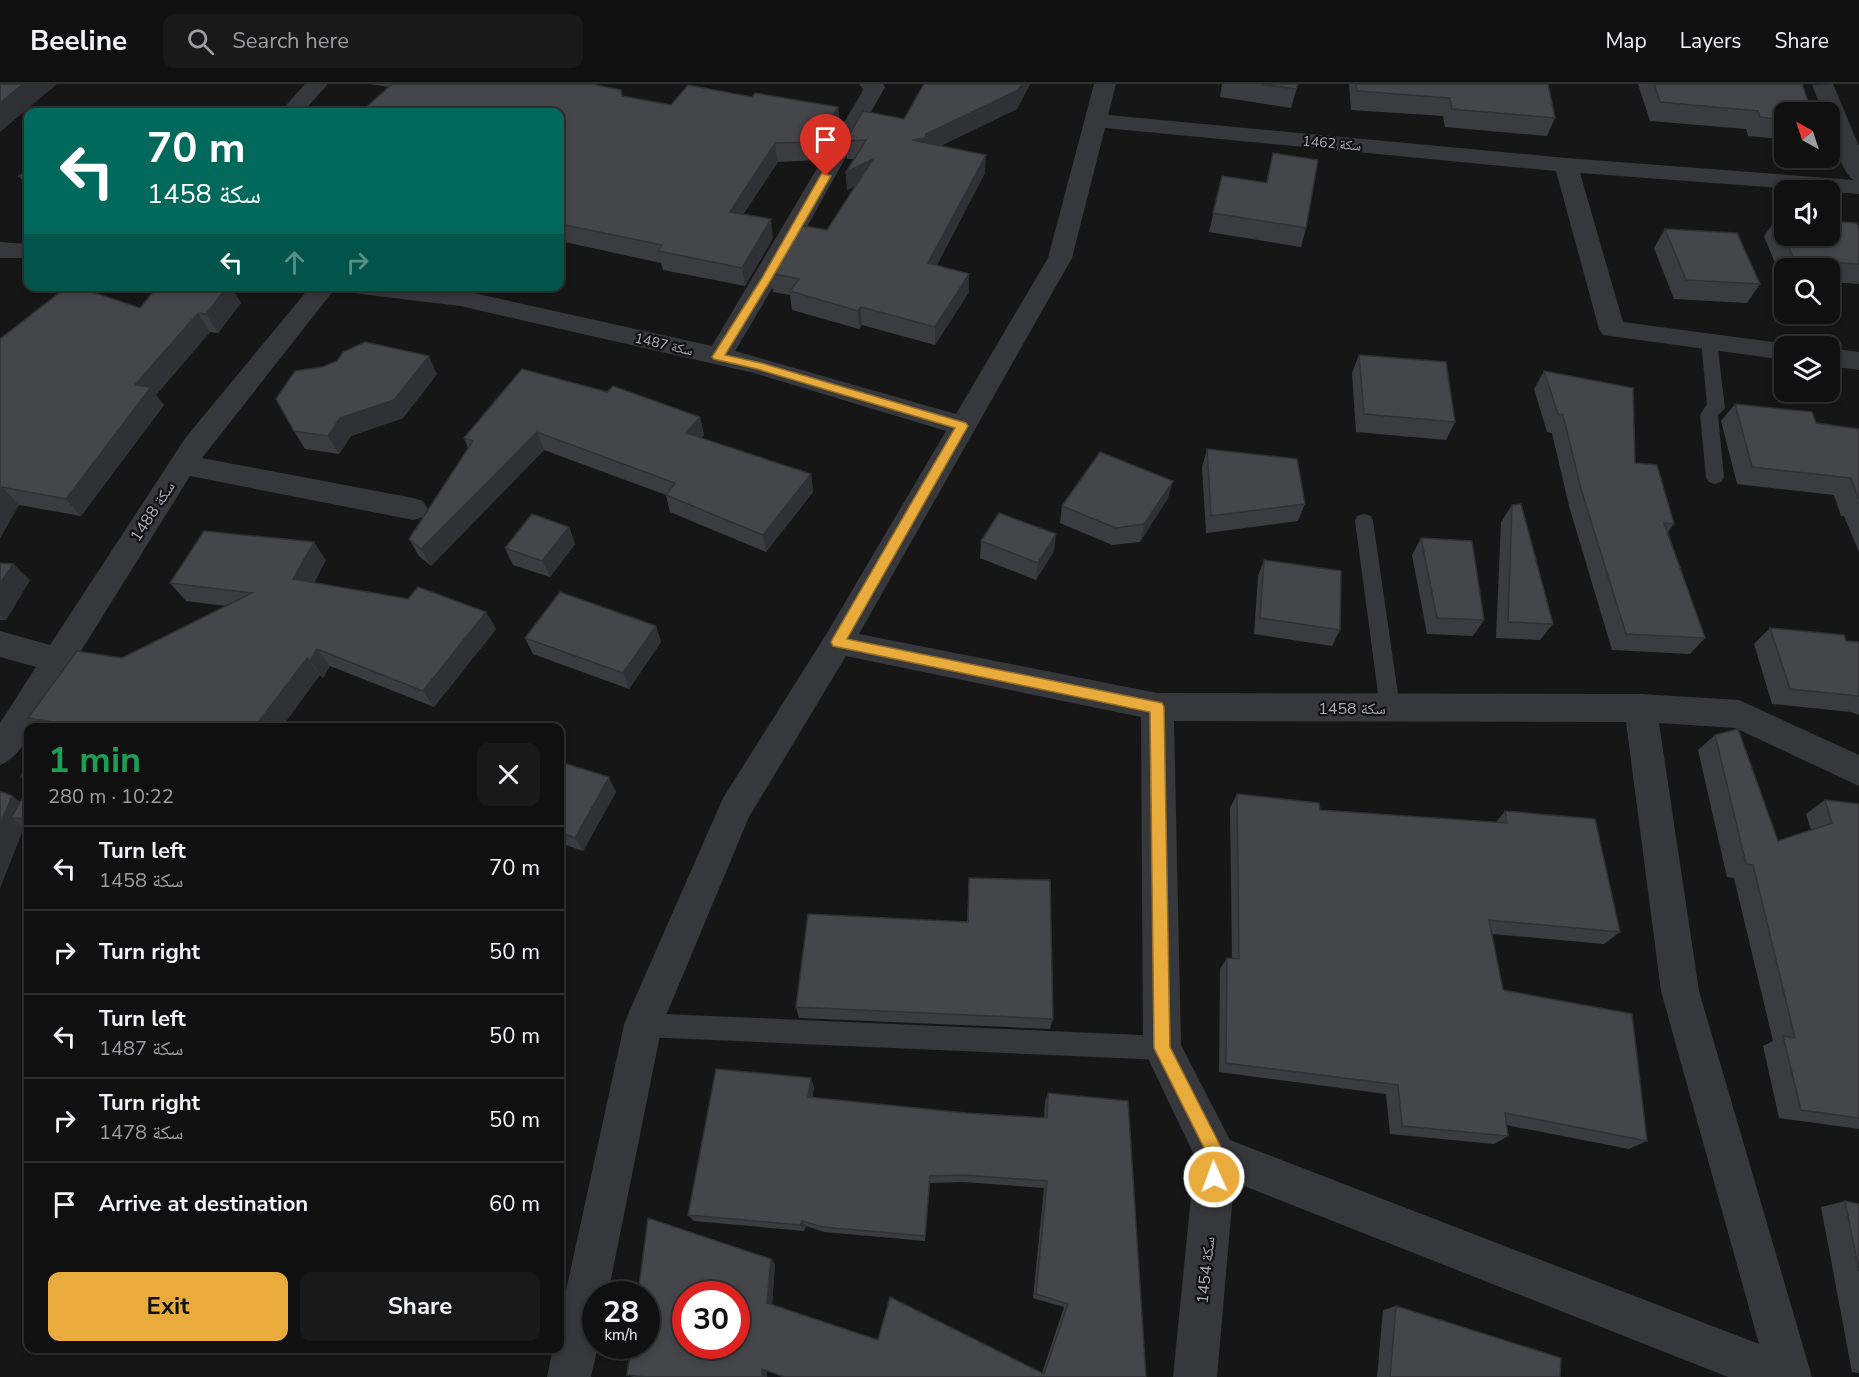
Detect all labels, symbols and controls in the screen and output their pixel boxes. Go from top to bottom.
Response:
search box [163,14,583,68]
text: Beeline [30,22,127,60]
icon: search [184,25,217,58]
text: Search here [232,26,349,56]
text: Map [1605,27,1647,55]
text: Layers [1680,27,1741,55]
text: Share [1774,27,1829,55]
north arrow [1774,102,1840,168]
map controls [1774,102,1840,402]
pin [800,114,851,176]
text: 70 m [147,120,246,177]
icon: arrive [809,123,842,156]
street label: سكة 1462 [1302,131,1362,156]
icon: left [48,132,126,210]
text: سكة 1458 [147,176,261,213]
button: sound [1774,180,1840,246]
icon: left [215,246,248,279]
icon: ahead [278,246,311,279]
icon: right [341,246,374,279]
button: search [1774,258,1840,324]
street label: سكة 1487 [633,329,695,360]
button: layers [1774,336,1840,402]
street label: سكة 1488 [125,477,180,546]
street label: سكة 1458 [1318,698,1386,720]
text: 1 min [48,736,141,785]
button: close [477,743,540,806]
text: 280 m · 10:22 [48,783,174,810]
text: Turn left [99,836,186,866]
icon: left [48,852,81,885]
text: 70 m [489,853,540,883]
text: سكة 1458 [99,867,184,894]
icon: right [48,936,81,969]
text: Turn right [99,937,200,967]
text: 50 m [489,937,540,967]
text: Turn left [99,1004,186,1034]
icon: left [48,1020,81,1053]
text: 50 m [489,1021,540,1051]
text: سكة 1487 [99,1035,184,1062]
text: Turn right [99,1088,200,1118]
icon: right [48,1104,81,1137]
text: 50 m [489,1105,540,1135]
text: سكة 1478 [99,1119,184,1146]
position arrow [1182,1145,1246,1209]
icon: arrive [48,1188,81,1221]
text: Arrive at destination [99,1189,308,1219]
text: 60 m [489,1189,540,1219]
street label: سكة 1454 [1192,1235,1220,1305]
button: Exit [48,1272,288,1341]
button: Share [300,1272,540,1341]
speed limit sign: 30 [672,1281,750,1359]
text: 28 [603,1292,639,1333]
text: km/h [604,1325,638,1345]

